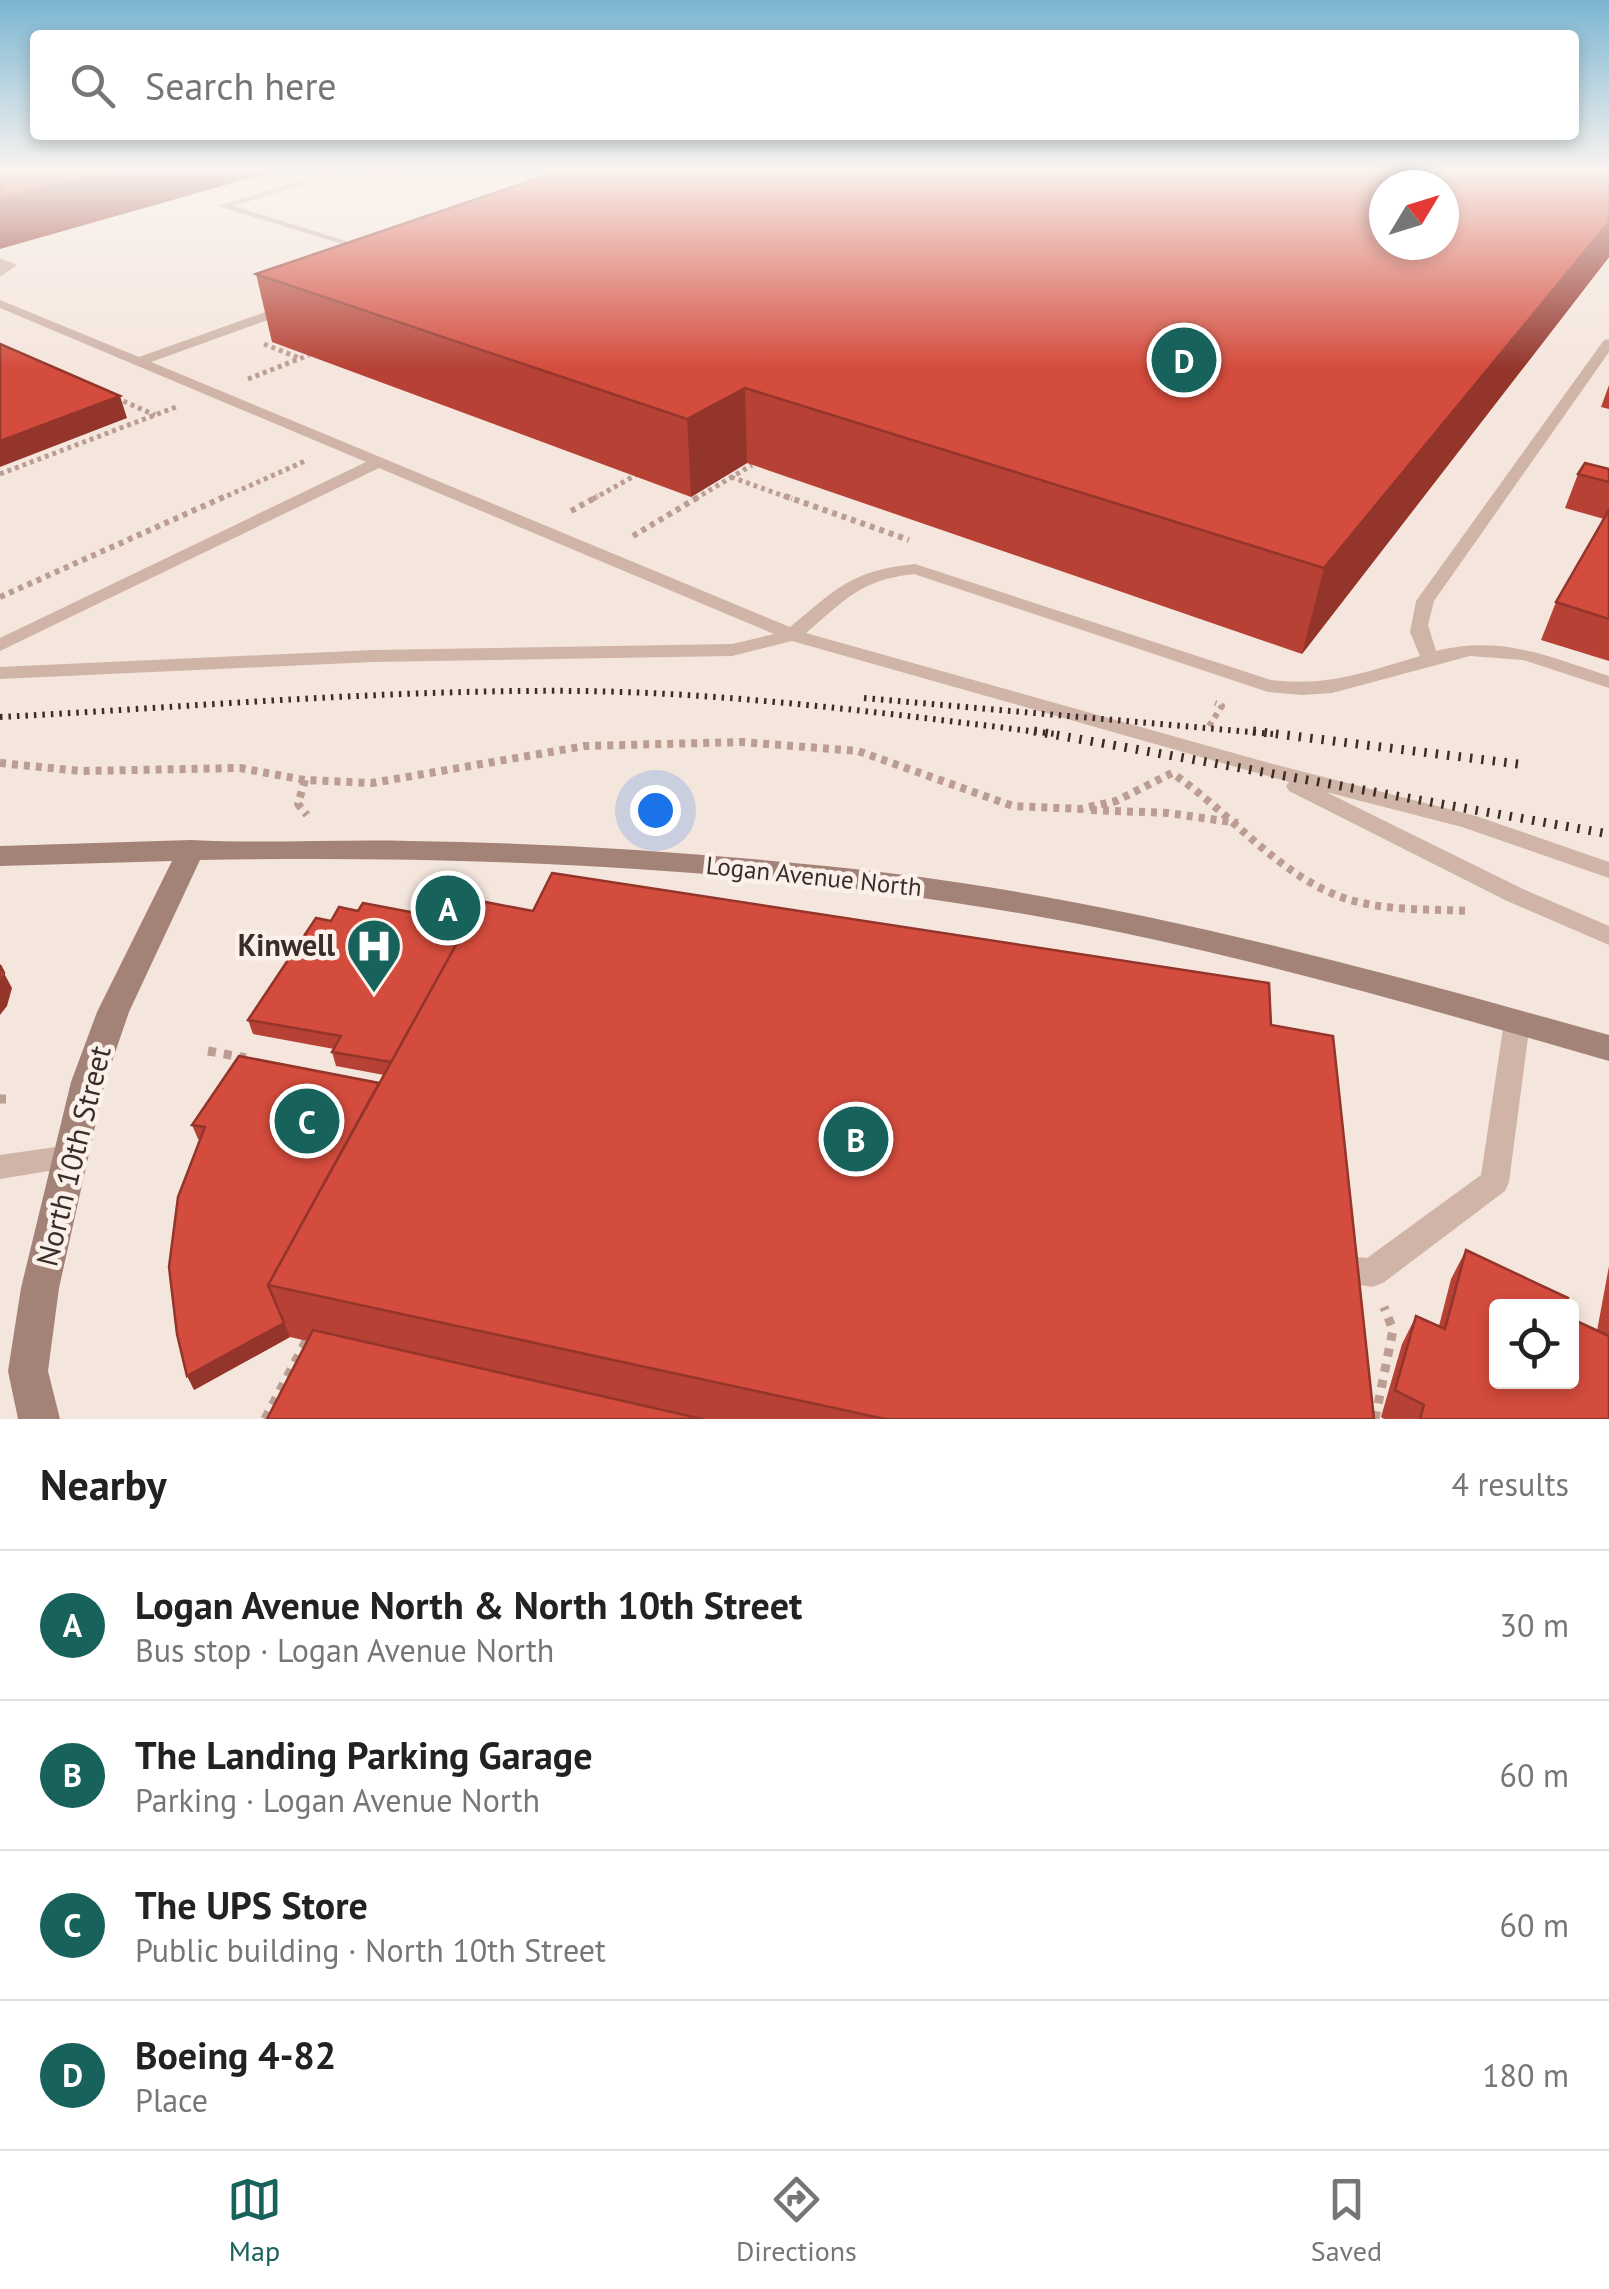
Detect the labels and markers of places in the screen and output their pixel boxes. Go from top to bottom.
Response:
pin: D [1152,322,1216,398]
pin: A [416,870,480,946]
hospital icon: Kinwell [344,916,404,995]
place label: Kinwell [238,925,335,964]
pin: C [274,1084,340,1158]
pin: B [824,1102,888,1176]

